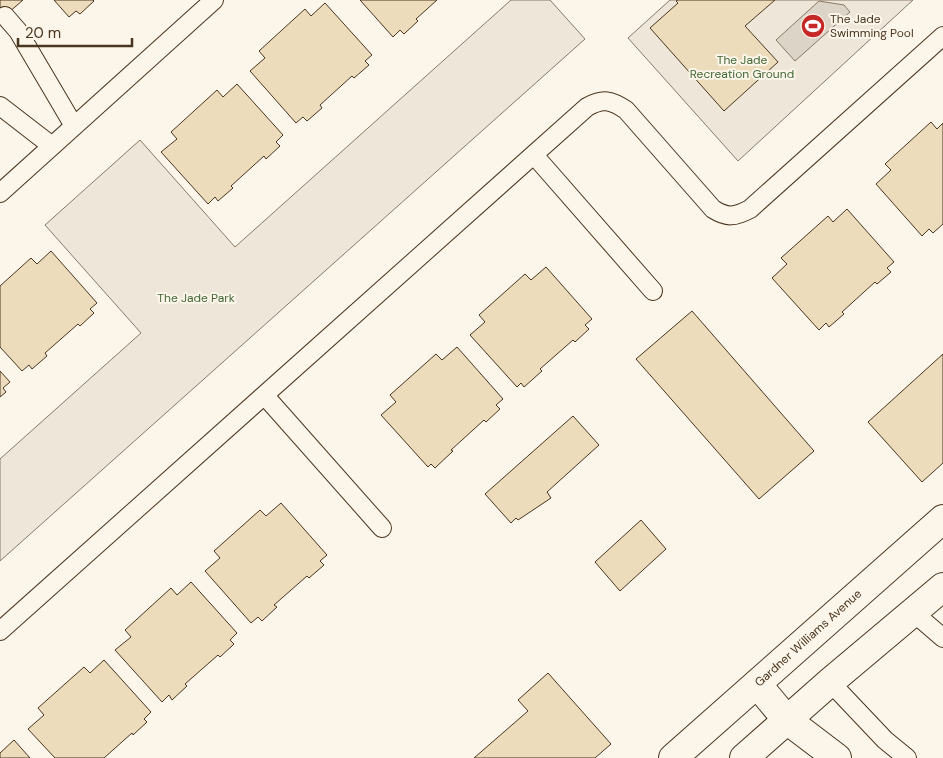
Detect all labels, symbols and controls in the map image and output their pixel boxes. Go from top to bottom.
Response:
place label: The Jade Swimming Pool [830,11,914,41]
sports icon: The Jade Swimming Pool [800,13,826,39]
scale bar [18,15,131,47]
text: 20 m [25,23,61,43]
park label: The Jade Recreation Ground [690,52,794,82]
park label: The Jade Park [157,290,235,306]
street label: Gardner Williams Avenue [751,586,865,690]

